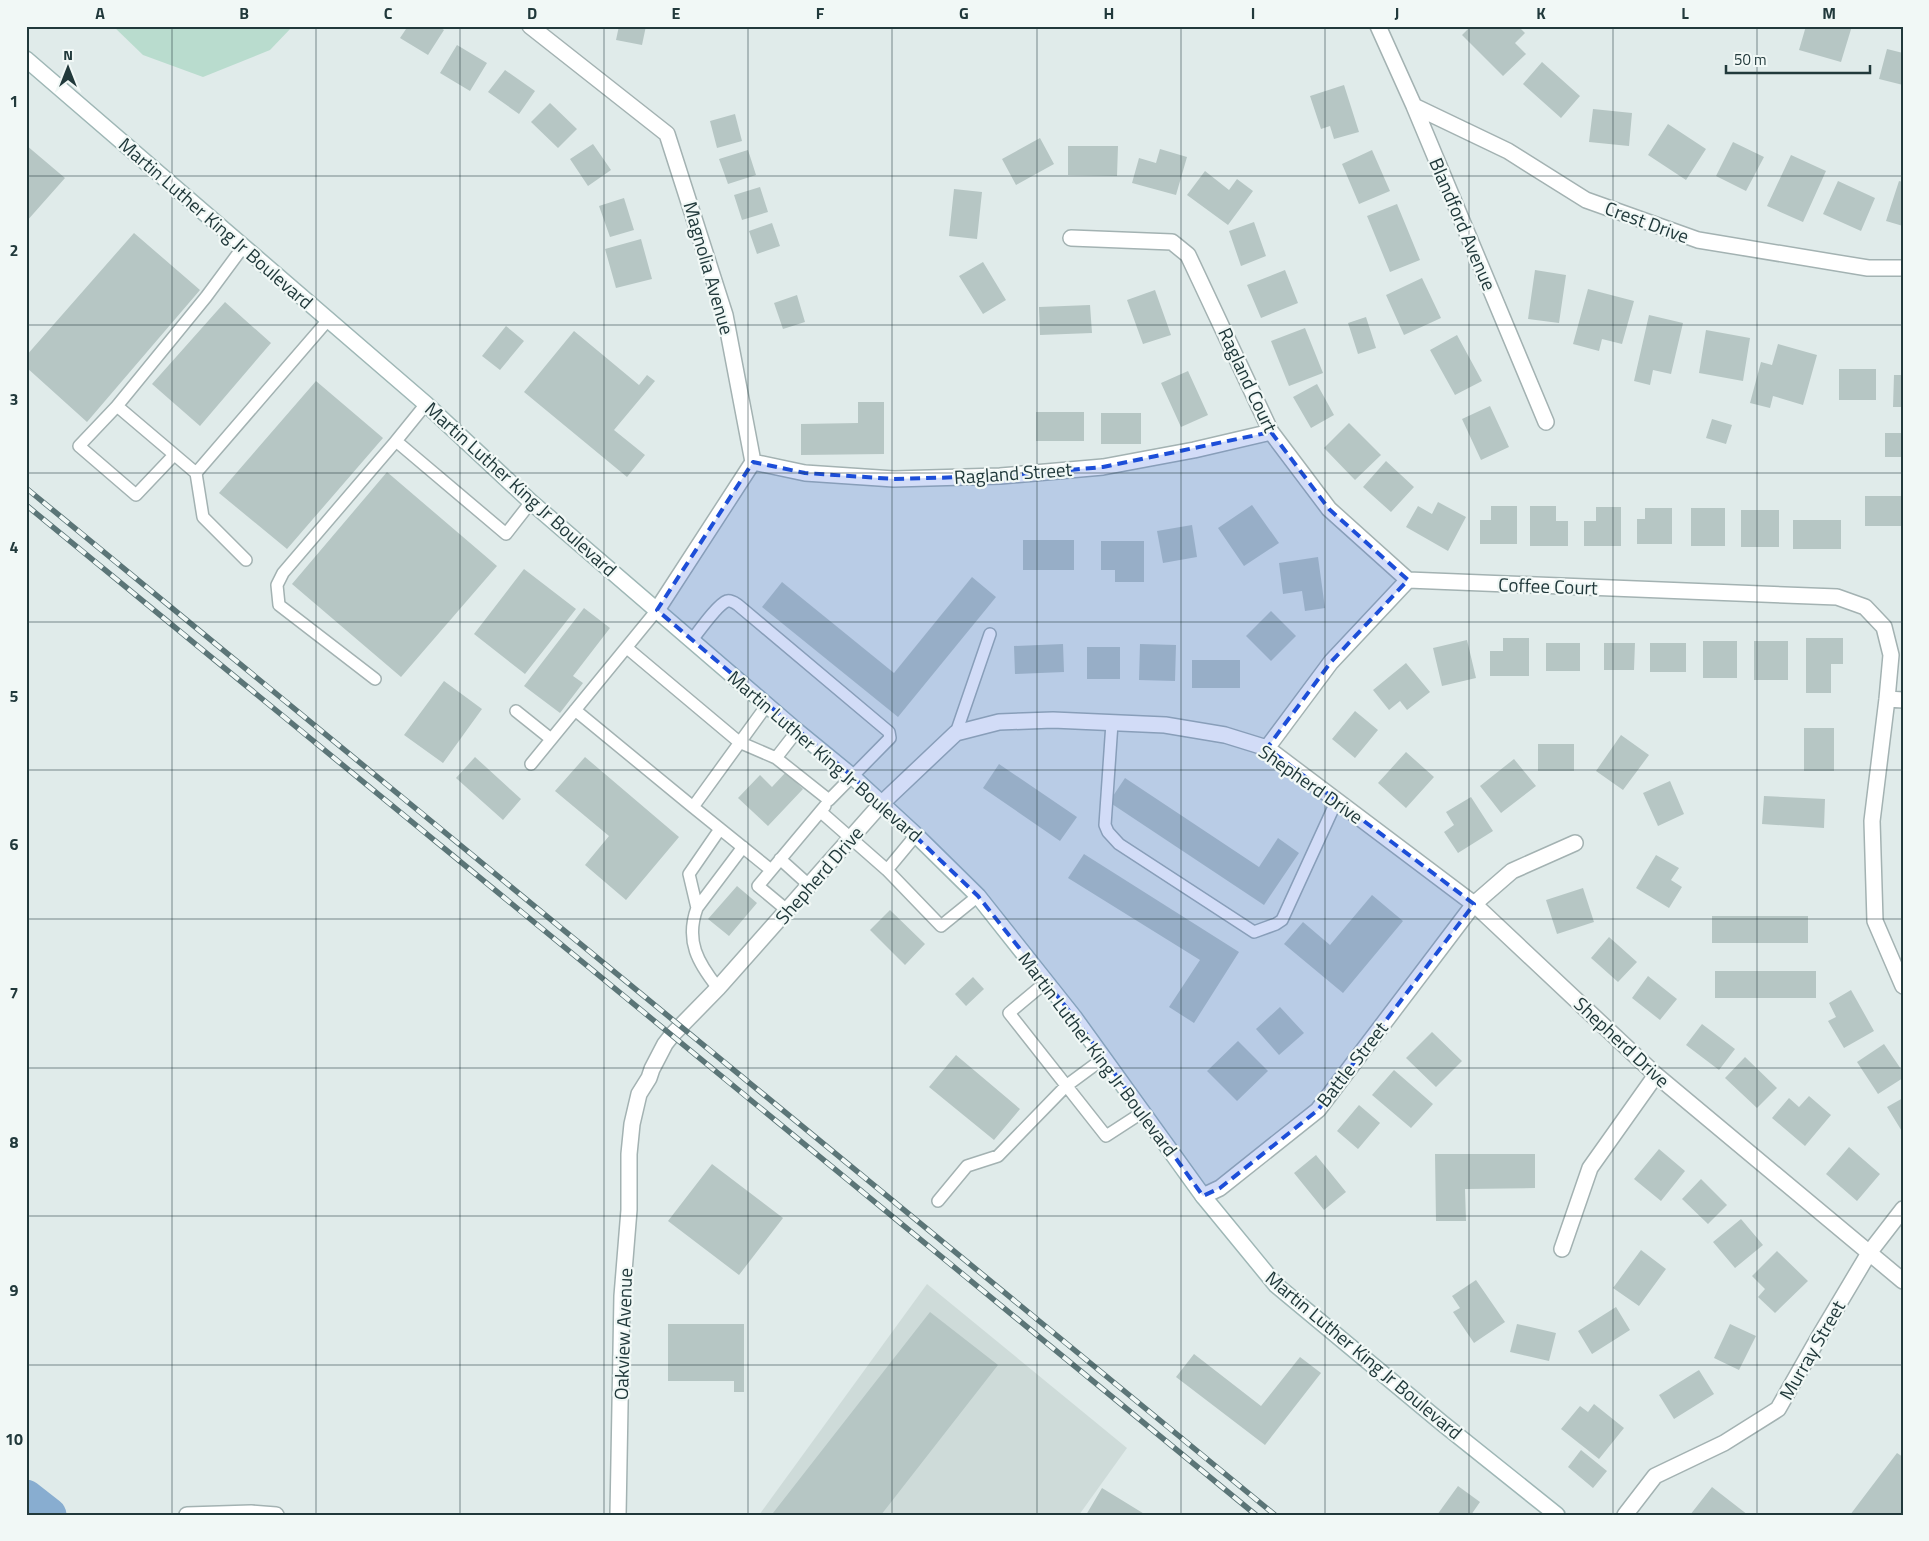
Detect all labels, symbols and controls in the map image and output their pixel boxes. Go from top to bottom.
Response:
text: A [95,1,105,25]
text: B [239,1,249,25]
text: C [384,1,393,25]
text: D [527,1,537,25]
text: E [672,1,681,25]
text: F [816,1,825,25]
text: G [959,1,969,25]
text: H [1104,1,1114,25]
text: I [1251,1,1255,25]
text: J [1395,1,1399,25]
text: K [1536,1,1546,25]
text: L [1681,1,1689,25]
text: M [1822,1,1836,25]
north arrow [42,42,92,92]
scale bar [1726,42,1870,74]
text: N [63,44,73,65]
text: 50 m [1734,48,1767,71]
text: 1 [10,89,18,113]
street label: Martin Luther King Jr Boulevard [113,130,320,315]
street label: Blandford Avenue [1422,153,1505,295]
street label: Crest Drive [1601,193,1693,250]
street label: Magnolia Avenue [677,198,742,338]
text: 2 [10,238,18,262]
street label: Ragland Court [1211,323,1286,437]
text: 3 [10,387,18,411]
street label: Martin Luther King Jr Boulevard [419,394,624,583]
street label: Ragland Street [953,454,1073,491]
text: 4 [10,535,19,559]
street label: Coffee Court [1498,569,1599,602]
street label: Martin Luther King Jr Boulevard [722,663,929,848]
text: 5 [10,684,19,708]
street label: Shepherd Drive [1253,737,1370,830]
street label: Shepherd Drive [768,819,870,930]
text: 6 [10,832,19,856]
street label: Martin Luther King Jr Boulevard [1012,945,1185,1162]
text: 7 [10,981,18,1005]
street label: Shepherd Drive [1568,989,1677,1094]
street label: Battle Street [1309,1014,1395,1113]
text: 8 [10,1130,19,1154]
street label: Martin Luther King Jr Boulevard [1259,1263,1469,1446]
street label: Oakview Avenue [606,1267,639,1400]
text: 9 [10,1278,19,1302]
street label: Murray Street [1771,1294,1852,1405]
text: 10 [5,1427,23,1451]

